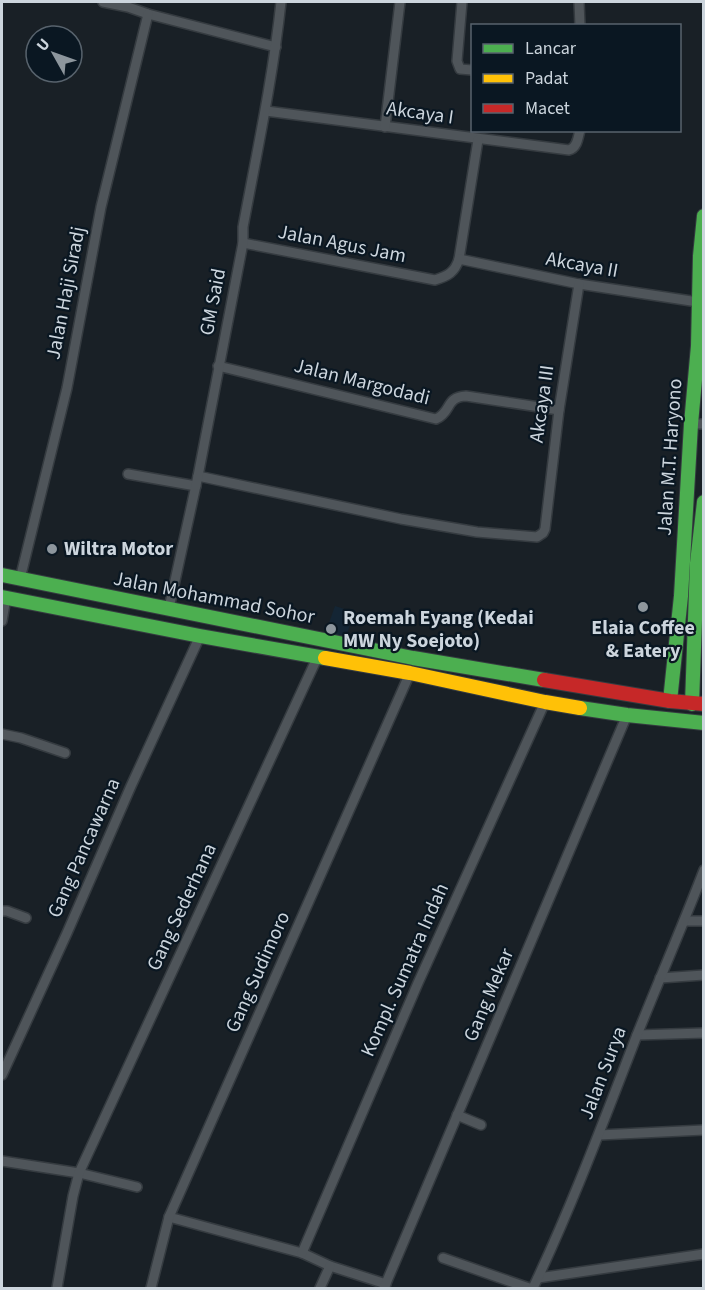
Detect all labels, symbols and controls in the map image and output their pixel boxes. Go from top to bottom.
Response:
north arrow [24,24,84,84]
legend [471,24,681,132]
text: U [31,34,55,56]
text: Lancar [525,36,577,61]
text: Padat [525,66,568,91]
street label: Akcaya I [385,94,455,132]
text: Macet [525,96,570,121]
street label: Jalan Agus Jam [275,218,409,270]
street label: Jalan Haji Siradj [39,224,93,362]
street label: Akcaya II [544,245,620,285]
street label: GM Said [193,266,233,338]
street label: Jalan Margodadi [291,352,433,412]
street label: Akcaya III [523,363,561,445]
street label: Jalan M.T. Haryono [651,378,689,536]
place label: Wiltra Motor [64,535,173,563]
marker: Wiltra Motor [45,542,59,556]
street label: Jalan Mohammad Sohor [111,565,317,631]
marker: Elaia Coffee & Eatery [636,600,650,614]
place label: Roemah Eyang (Kedai MW Ny Soejoto) [343,604,534,655]
place label: Elaia Coffee & Eatery [591,614,695,665]
marker: Roemah Eyang (Kedai MW Ny Soejoto) [324,622,338,636]
street label: Gang Pancawarna [41,774,127,922]
street label: Gang Sederhana [140,839,224,975]
street label: Kompl. Sumatra Indah [354,879,456,1061]
street label: Gang Sudimoro [219,907,297,1037]
street label: Gang Mekar [457,944,521,1046]
street label: Jalan Surya [572,1022,634,1124]

